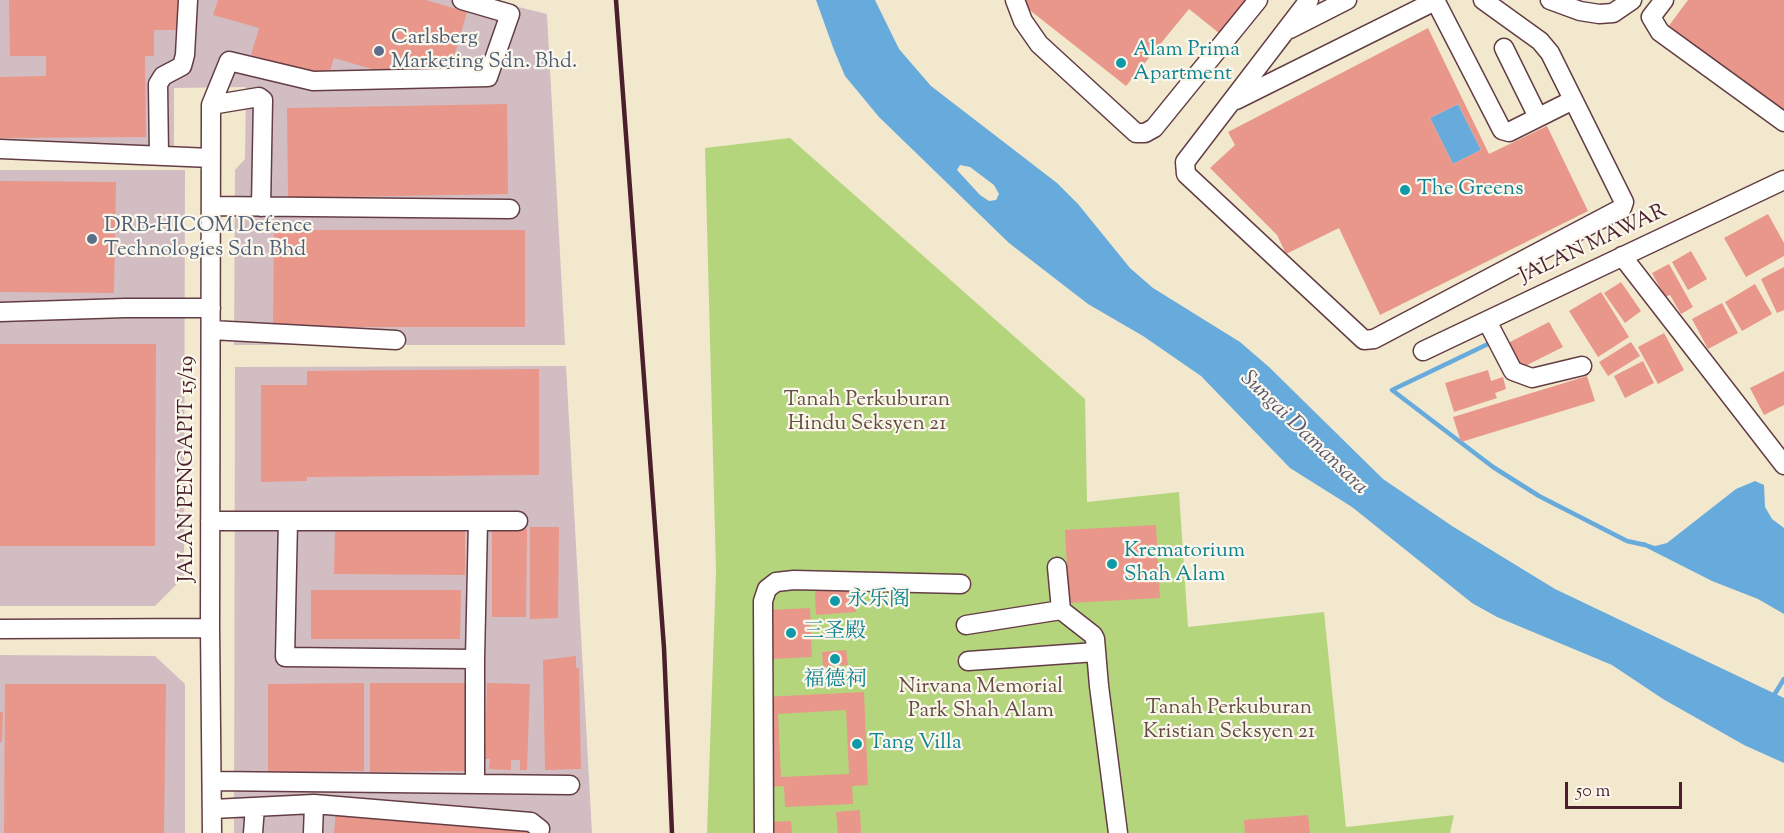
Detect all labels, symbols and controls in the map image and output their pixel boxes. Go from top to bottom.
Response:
place label: Carlsberg Marketing Sdn. Bhd. [391,26,577,76]
place label: Alam Prima Apartment [1133,38,1240,88]
marker: Carlsberg Marketing Sdn. Bhd. [372,44,386,58]
marker: Alam Prima Apartment [1114,56,1128,70]
place label: The Greens [1417,177,1523,203]
marker: The Greens [1398,183,1412,197]
street label: JALAN MAWAR [1516,200,1672,290]
place label: DRB-HICOM Defence Technologies Sdn Bhd [104,214,312,264]
marker: DRB-HICOM Defence Technologies Sdn Bhd [85,232,99,246]
street label: JALAN PENGAPIT 15/19 [175,356,201,582]
water label: Sungai Damansara [1234,366,1372,502]
park label: Tanah Perkuburan Hindu Seksyen 21 [784,388,950,438]
place label: Krematorium Shah Alam [1124,539,1245,589]
marker: Krematorium Shah Alam [1105,557,1119,571]
place label: 永乐阁 [847,588,910,614]
marker: 永乐阁 [828,594,842,608]
place label: 三圣殿 [803,620,866,646]
marker: 三圣殿 [784,626,798,640]
marker: 福德祠 [828,652,842,666]
place label: 福德祠 [804,668,866,694]
park label: Nirvana Memorial Park Shah Alam [899,675,1063,725]
park label: Tanah Perkuburan Kristian Seksyen 21 [1143,696,1315,746]
place label: Tang Villa [869,731,962,757]
marker: Tang Villa [850,737,864,751]
scale bar [1568,770,1685,808]
text: 50 m [1576,779,1610,805]

